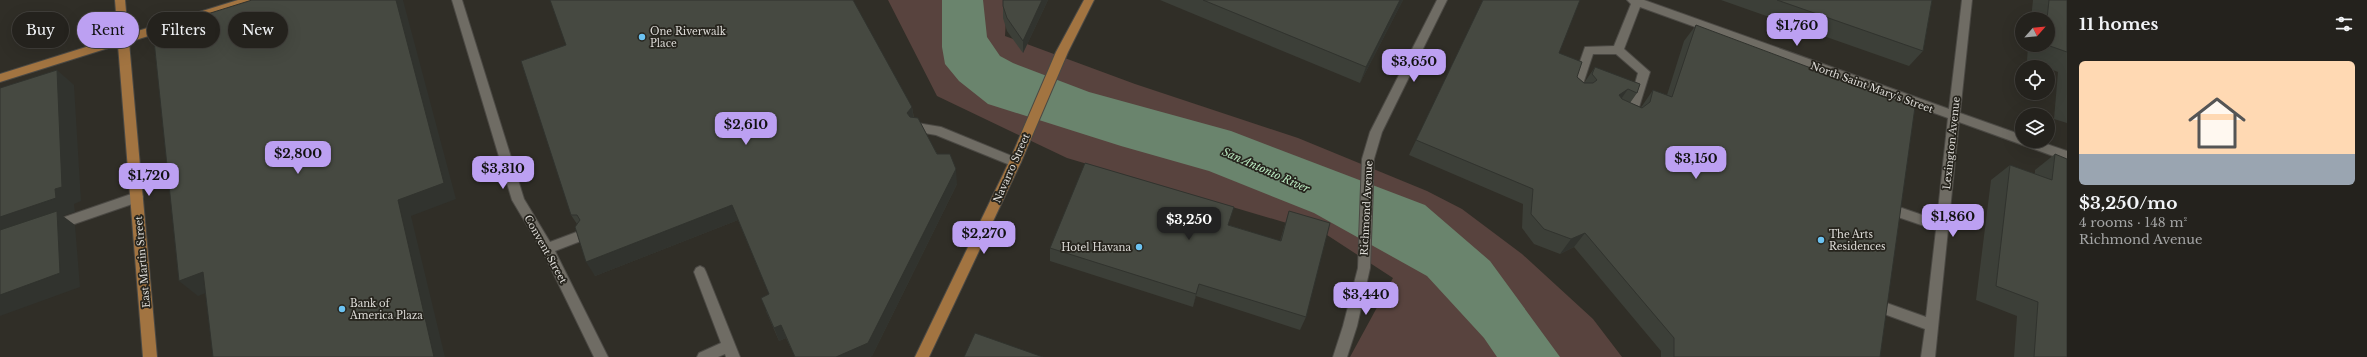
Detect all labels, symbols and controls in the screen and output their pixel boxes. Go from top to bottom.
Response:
chip: Buy [12,12,69,48]
chip: Rent [77,12,139,48]
chip: Filters [147,12,220,48]
chip: New [228,12,288,48]
north arrow [2015,12,2055,52]
map controls [2015,12,2055,148]
pin: $1,760 [1764,13,1830,47]
icon: filters [2333,13,2355,35]
text: 11 homes [2079,14,2158,35]
text: $1,760 [1776,17,1818,34]
place label: One Riverwalk Place [650,25,727,50]
marker: One Riverwalk Place [637,32,647,42]
pin: $3,650 [1381,49,1447,83]
text: $3,650 [1391,53,1437,70]
street label: North Saint Mary's Street [1809,59,1935,116]
button: locate [2015,60,2055,100]
icon: home [2181,87,2253,159]
street label: Lexington Avenue [1940,96,1963,190]
button: layers [2015,108,2055,148]
pin: $2,610 [713,112,779,146]
text: $2,610 [724,116,768,133]
street label: Navarro Street [990,131,1033,205]
pin: $2,800 [265,141,331,175]
water label: San Antonio River [1220,144,1313,196]
text: $2,800 [274,145,322,162]
pin: $3,150 [1663,146,1729,180]
text: $3,150 [1674,150,1718,167]
pin: $3,310 [470,156,536,190]
text: $3,310 [481,160,525,177]
street label: Richmond Avenue [1358,160,1375,256]
pin: $1,720 [116,163,182,197]
text: $1,720 [128,167,170,184]
text: $3,250/mo [2079,193,2177,214]
pin: $1,860 [1920,204,1986,238]
pin: $3,250 [1156,207,1222,241]
text: $1,860 [1931,208,1975,225]
text: $3,250 [1166,211,1212,228]
street label: Convent Street [521,213,570,286]
text: 4 rooms · 148 m² [2079,214,2187,231]
street label: East Martin Street [132,215,153,308]
pin: $2,270 [951,221,1017,255]
text: $2,270 [961,225,1007,242]
place label: The Arts Residences [1829,228,1886,253]
text: Richmond Avenue [2079,231,2203,248]
marker: The Arts Residences [1816,235,1826,245]
place label: Hotel Havana [1061,241,1131,254]
marker: Hotel Havana [1134,242,1144,252]
pin: $3,440 [1333,282,1399,316]
text: $3,440 [1342,286,1390,303]
place label: Bank of America Plaza [349,297,423,322]
marker: Bank of America Plaza [337,304,347,314]

